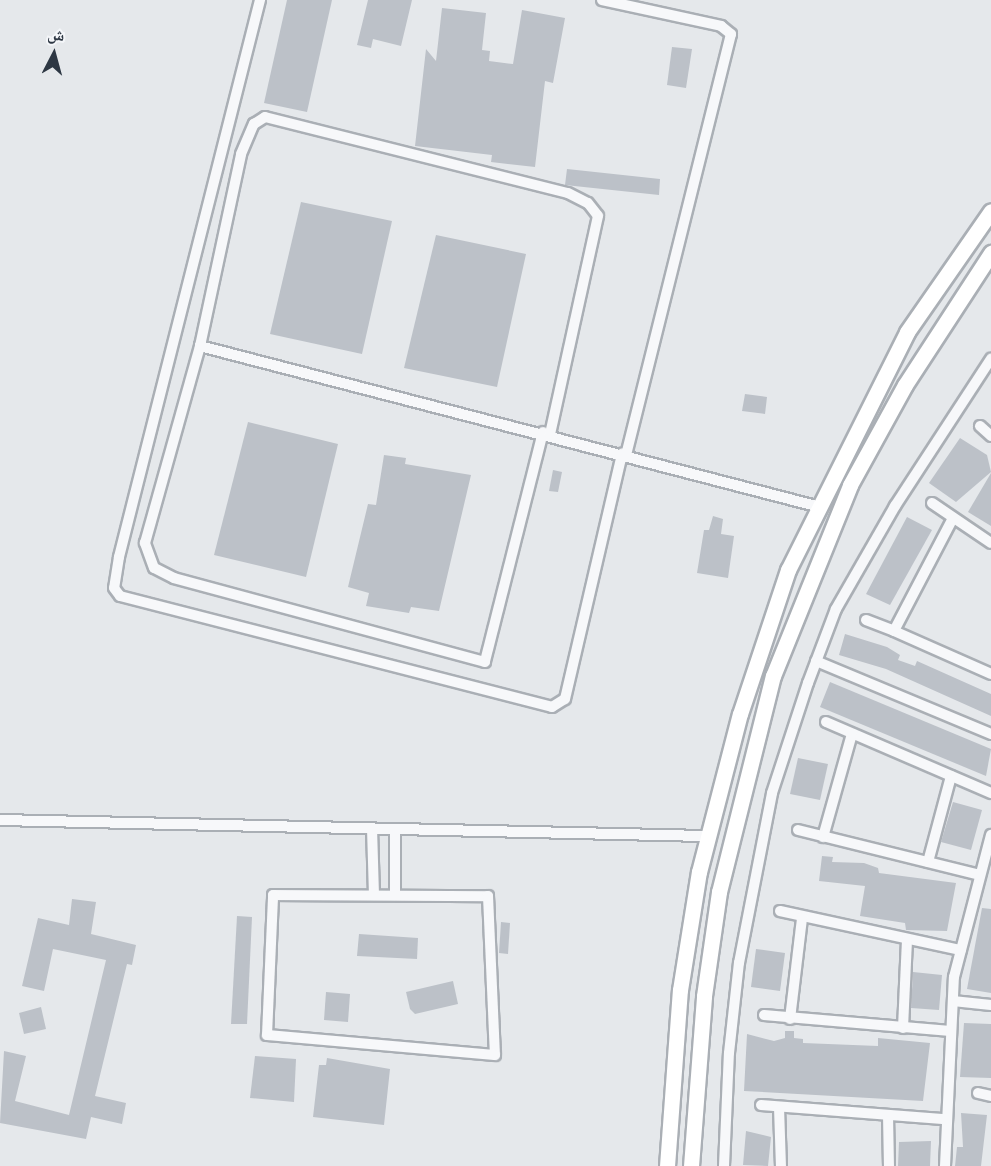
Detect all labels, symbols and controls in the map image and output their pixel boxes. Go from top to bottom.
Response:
north arrow [24,24,84,84]
text: ش [46,25,65,47]

